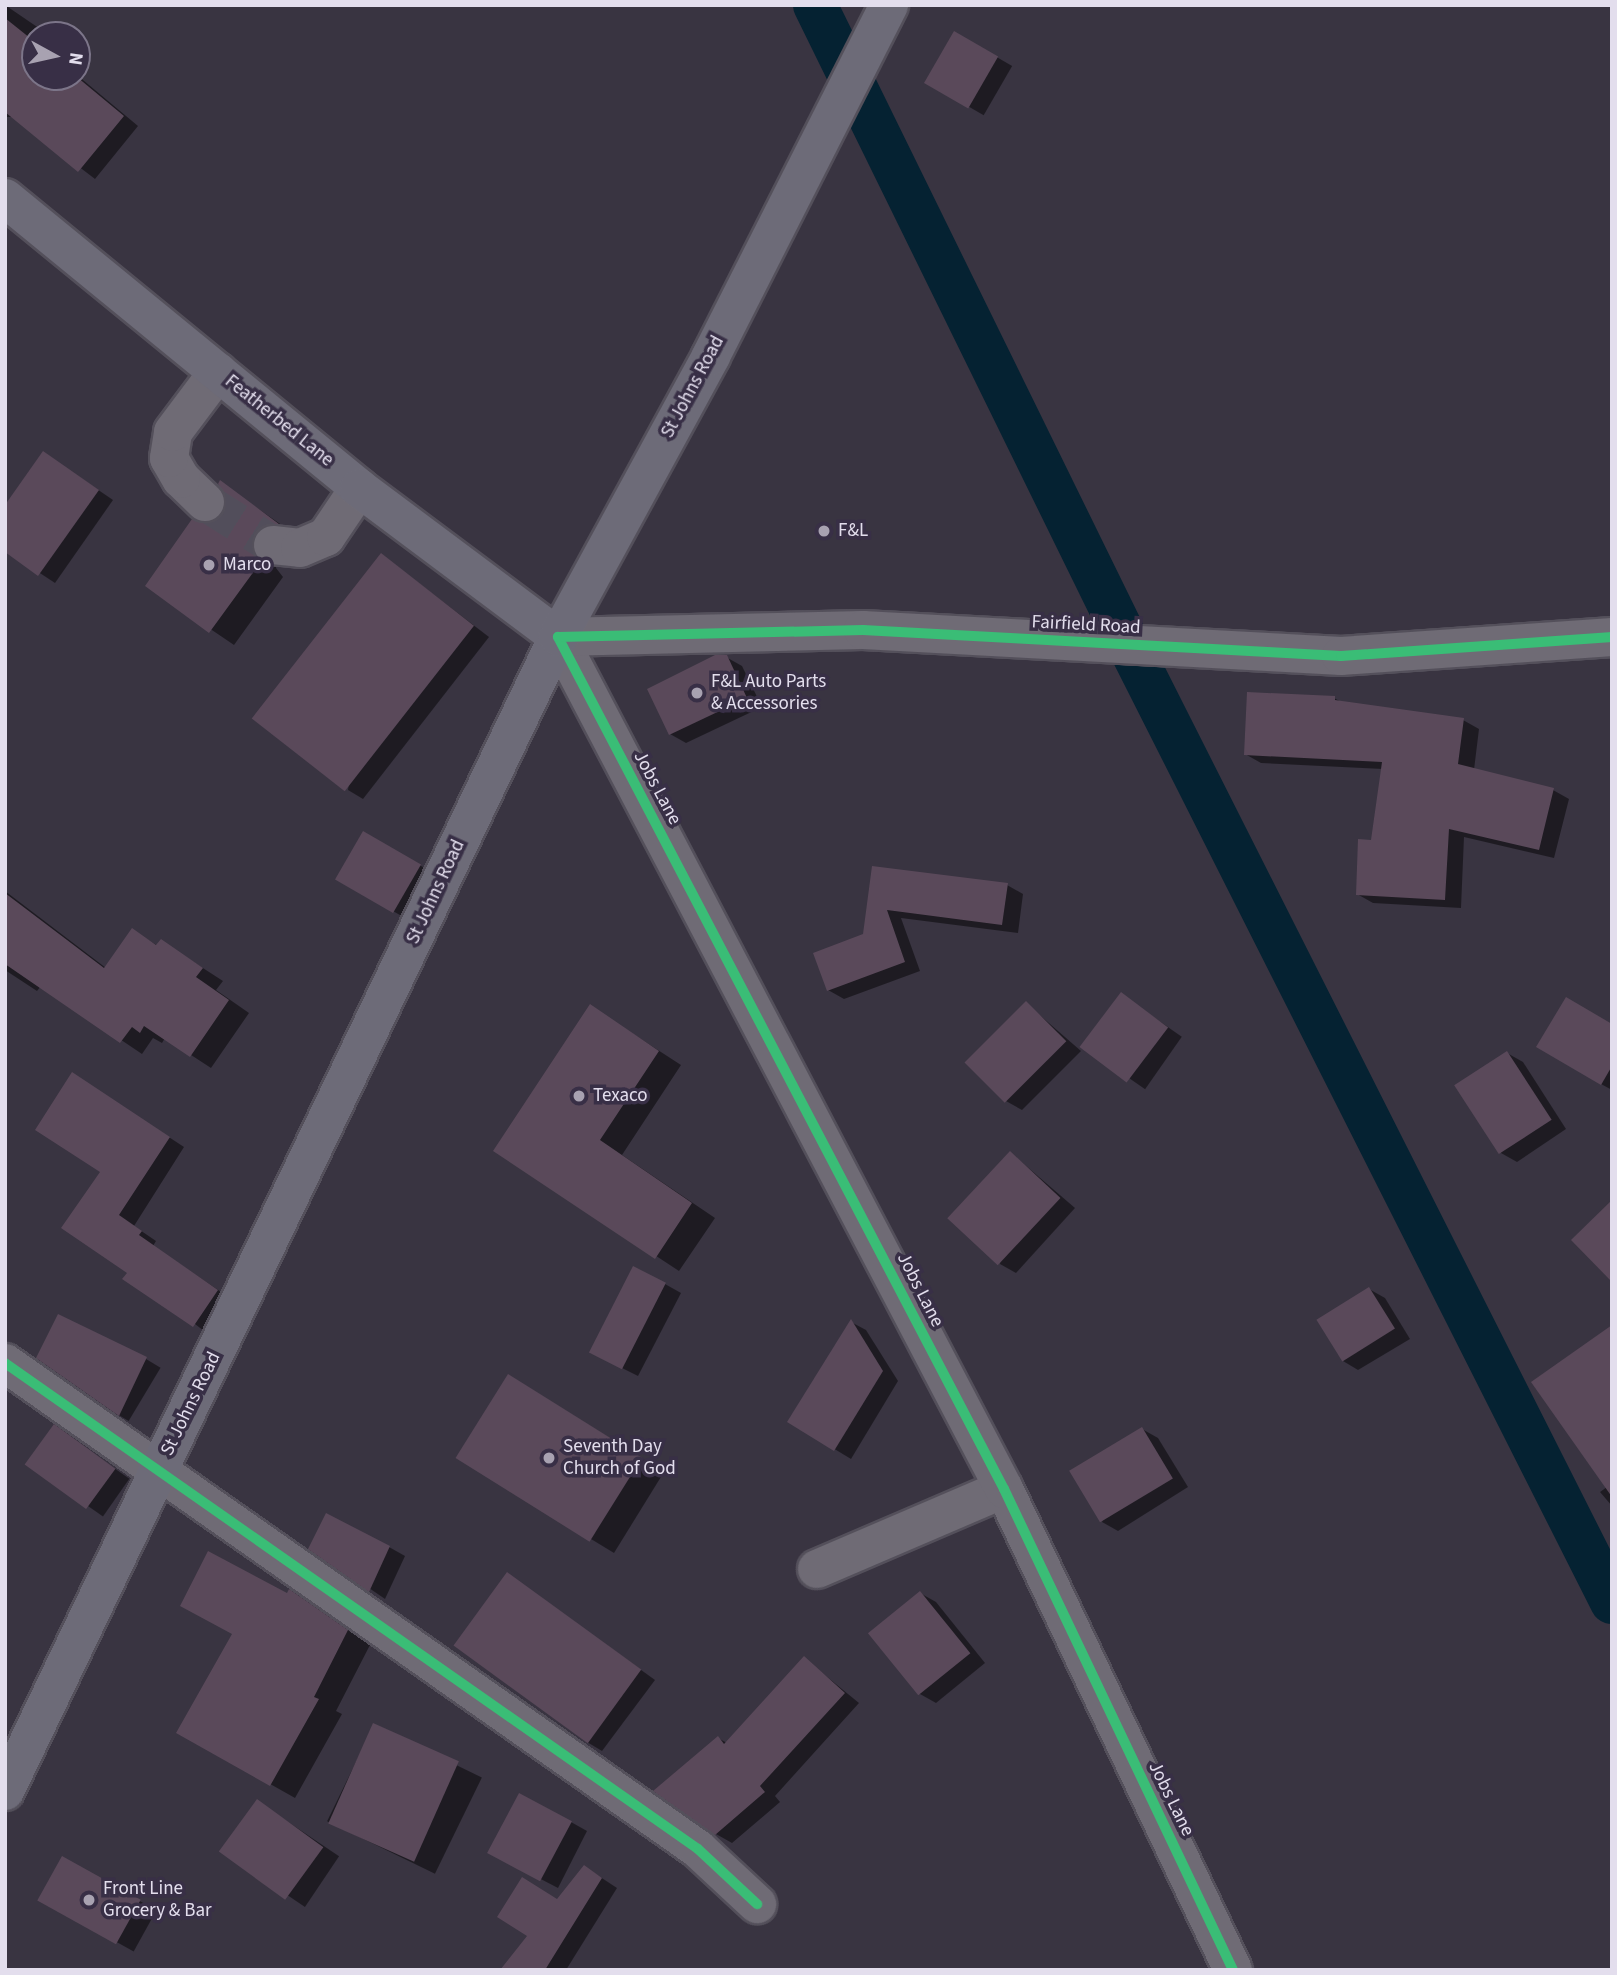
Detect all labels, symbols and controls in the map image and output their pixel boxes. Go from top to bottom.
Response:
north arrow [21,21,91,91]
text: N [61,51,90,67]
street label: St Johns Road [657,332,729,442]
street label: Featherbed Lane [220,370,338,472]
place label: F&L [838,520,868,542]
marker: F&L [816,523,832,539]
place label: Marco [223,554,271,576]
marker: Marco [201,557,217,573]
street label: Fairfield Road [1031,611,1141,639]
place label: F&L Auto Parts & Accessories [711,671,826,715]
marker: F&L Auto Parts & Accessories [689,685,705,701]
street label: Jobs Lane [628,747,686,829]
street label: St Johns Road [402,836,470,948]
place label: Texaco [593,1085,648,1107]
marker: Texaco [571,1088,587,1104]
street label: Jobs Lane [892,1249,948,1331]
street label: St Johns Road [156,1348,226,1460]
place label: Seventh Day Church of God [563,1436,676,1480]
marker: Seventh Day Church of God [541,1450,557,1466]
street label: Jobs Lane [1143,1758,1199,1840]
place label: Front Line Grocery & Bar [103,1878,212,1922]
marker: Front Line Grocery & Bar [81,1892,97,1908]

